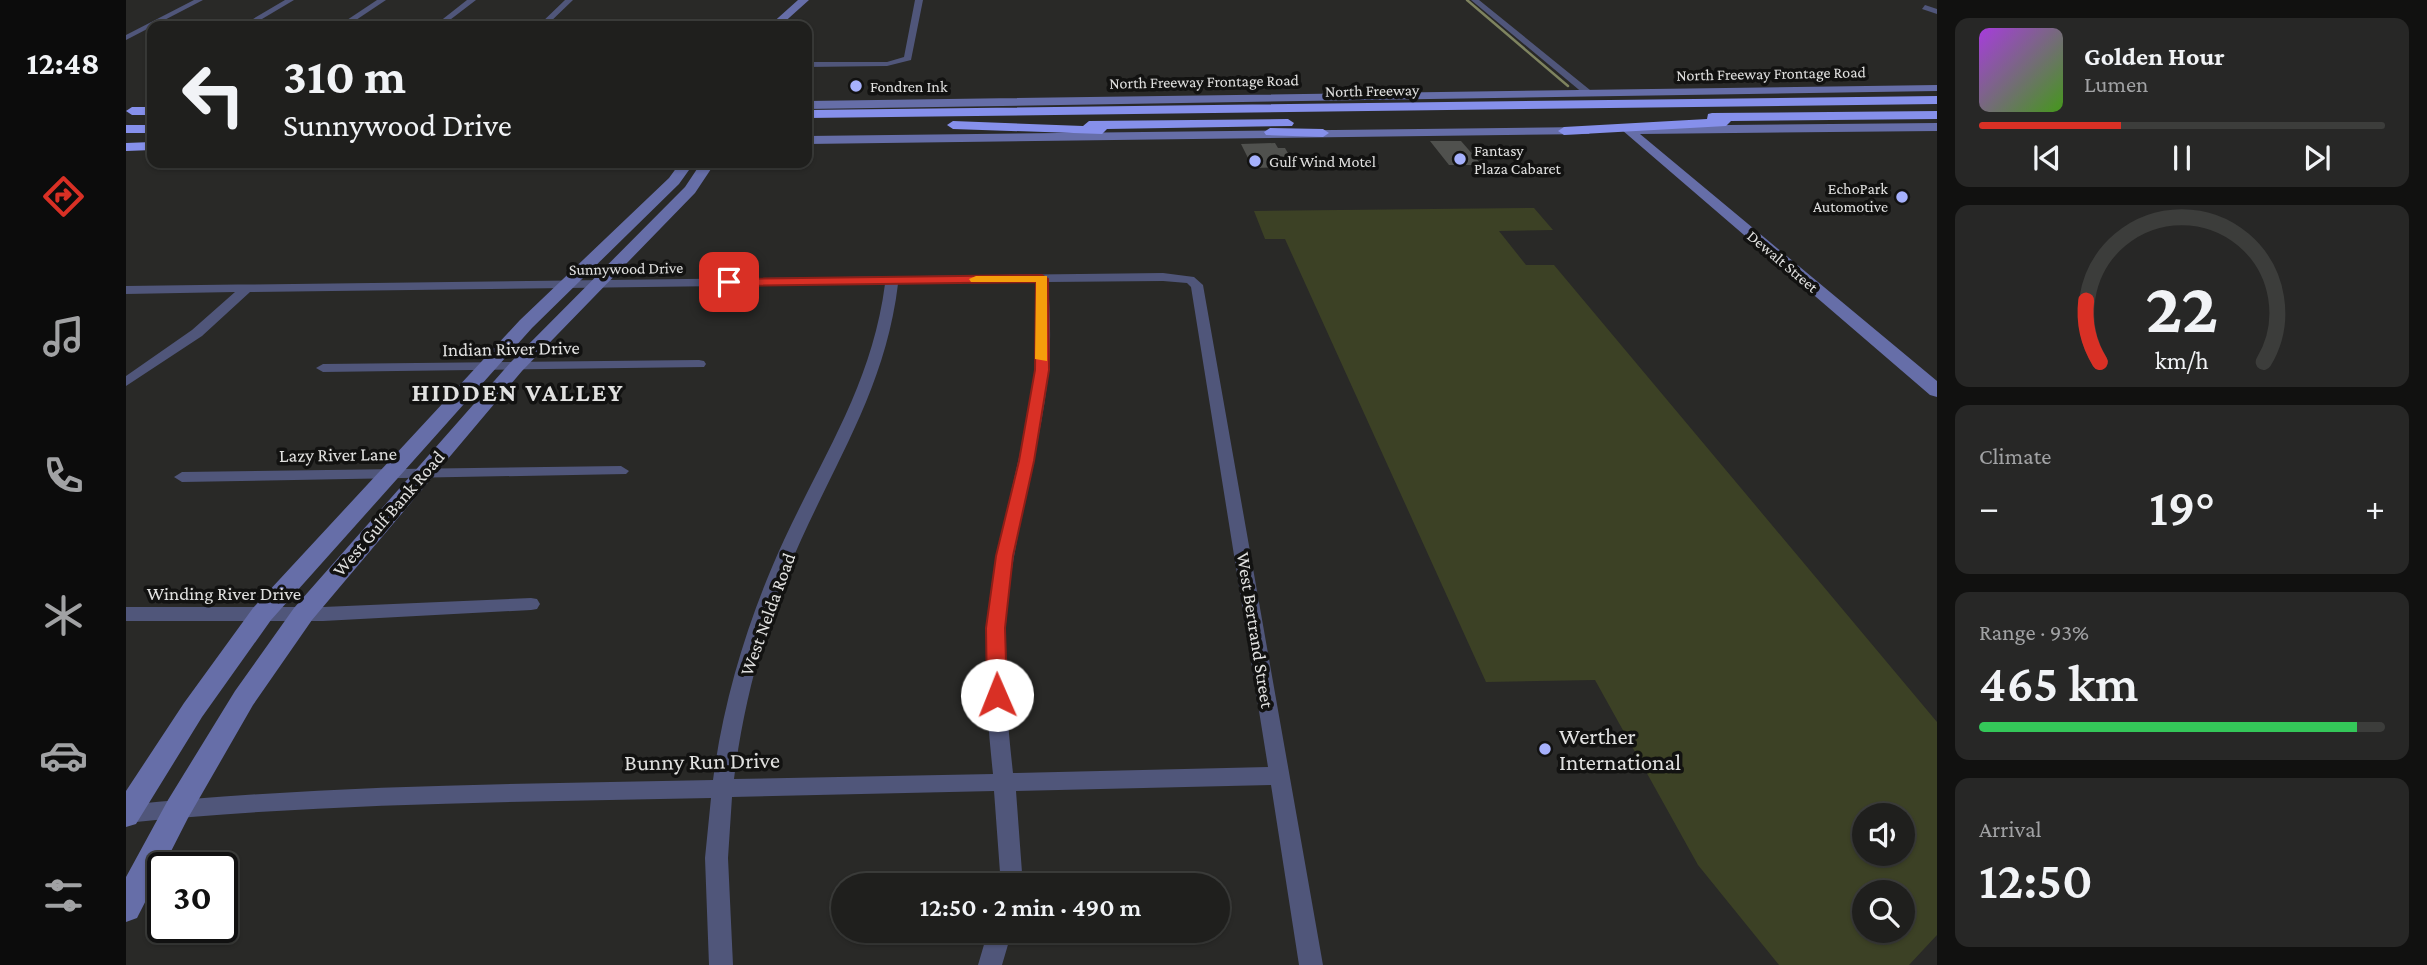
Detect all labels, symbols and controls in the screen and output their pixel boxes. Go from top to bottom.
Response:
text: Golden Hour [2084,42,2225,71]
text: 12:48 [26,45,100,81]
icon: left [168,49,259,140]
text: 310 m [283,49,406,104]
street label: North Freeway Frontage Road [1676,63,1867,85]
street label: North Freeway Frontage Road [1109,71,1300,93]
text: Lumen [2084,71,2148,97]
marker: Fondren Ink [848,78,864,94]
place label: Fondren Ink [870,78,948,95]
street label: North Freeway [1325,81,1420,101]
text: Sunnywood Drive [283,107,512,143]
icon: previous [2028,139,2066,177]
icon: pause [2163,139,2201,177]
icon: next [2298,139,2336,177]
place label: Fantasy Plaza Cabaret [1474,142,1562,177]
marker: Fantasy Plaza Cabaret [1452,151,1468,167]
marker: Gulf Wind Motel [1247,153,1263,169]
place label: Gulf Wind Motel [1269,153,1376,170]
icon: directions [39,172,88,221]
place label: EchoPark Automotive [1813,180,1888,215]
marker: EchoPark Automotive [1894,189,1910,205]
street label: Dewalt Street [1744,227,1822,296]
pin [699,252,759,312]
street label: Sunnywood Drive [569,259,683,279]
icon: arrive [710,263,748,301]
text: 22 [2145,267,2219,348]
icon: music [39,312,88,361]
street label: Indian River Drive [442,337,580,360]
text: km/h [2155,347,2209,374]
district label: HIDDEN VALLEY [411,378,625,407]
street label: Lazy River Lane [279,443,397,466]
text: Climate [1979,443,2051,469]
street label: West Gulf Bank Road [328,446,448,580]
icon: phone [39,451,88,500]
text: 19° [2149,478,2215,536]
text: − [1979,486,1999,528]
text: + [2365,486,2385,528]
street label: West Nelda Road [736,550,799,678]
street label: West Bertrand Street [1233,551,1278,710]
street label: Winding River Drive [147,583,301,604]
icon: climate [39,591,88,640]
text: Range · 93% [1979,619,2089,645]
text: 465 km [1979,654,2139,712]
position arrow [960,658,1034,732]
place label: Werther International [1559,723,1681,775]
icon: car [39,731,88,780]
marker: Werther International [1537,741,1553,757]
street label: Bunny Run Drive [624,747,780,775]
map controls [1852,803,1915,943]
button: sound [1852,803,1915,866]
text: Arrival [1979,816,2042,842]
text: 12:50 [1979,851,2093,909]
speed limit sign: 30 [147,852,238,943]
icon: filters [39,871,88,920]
button: search [1852,880,1915,943]
text: 12:50 · 2 min · 490 m [920,893,1141,922]

